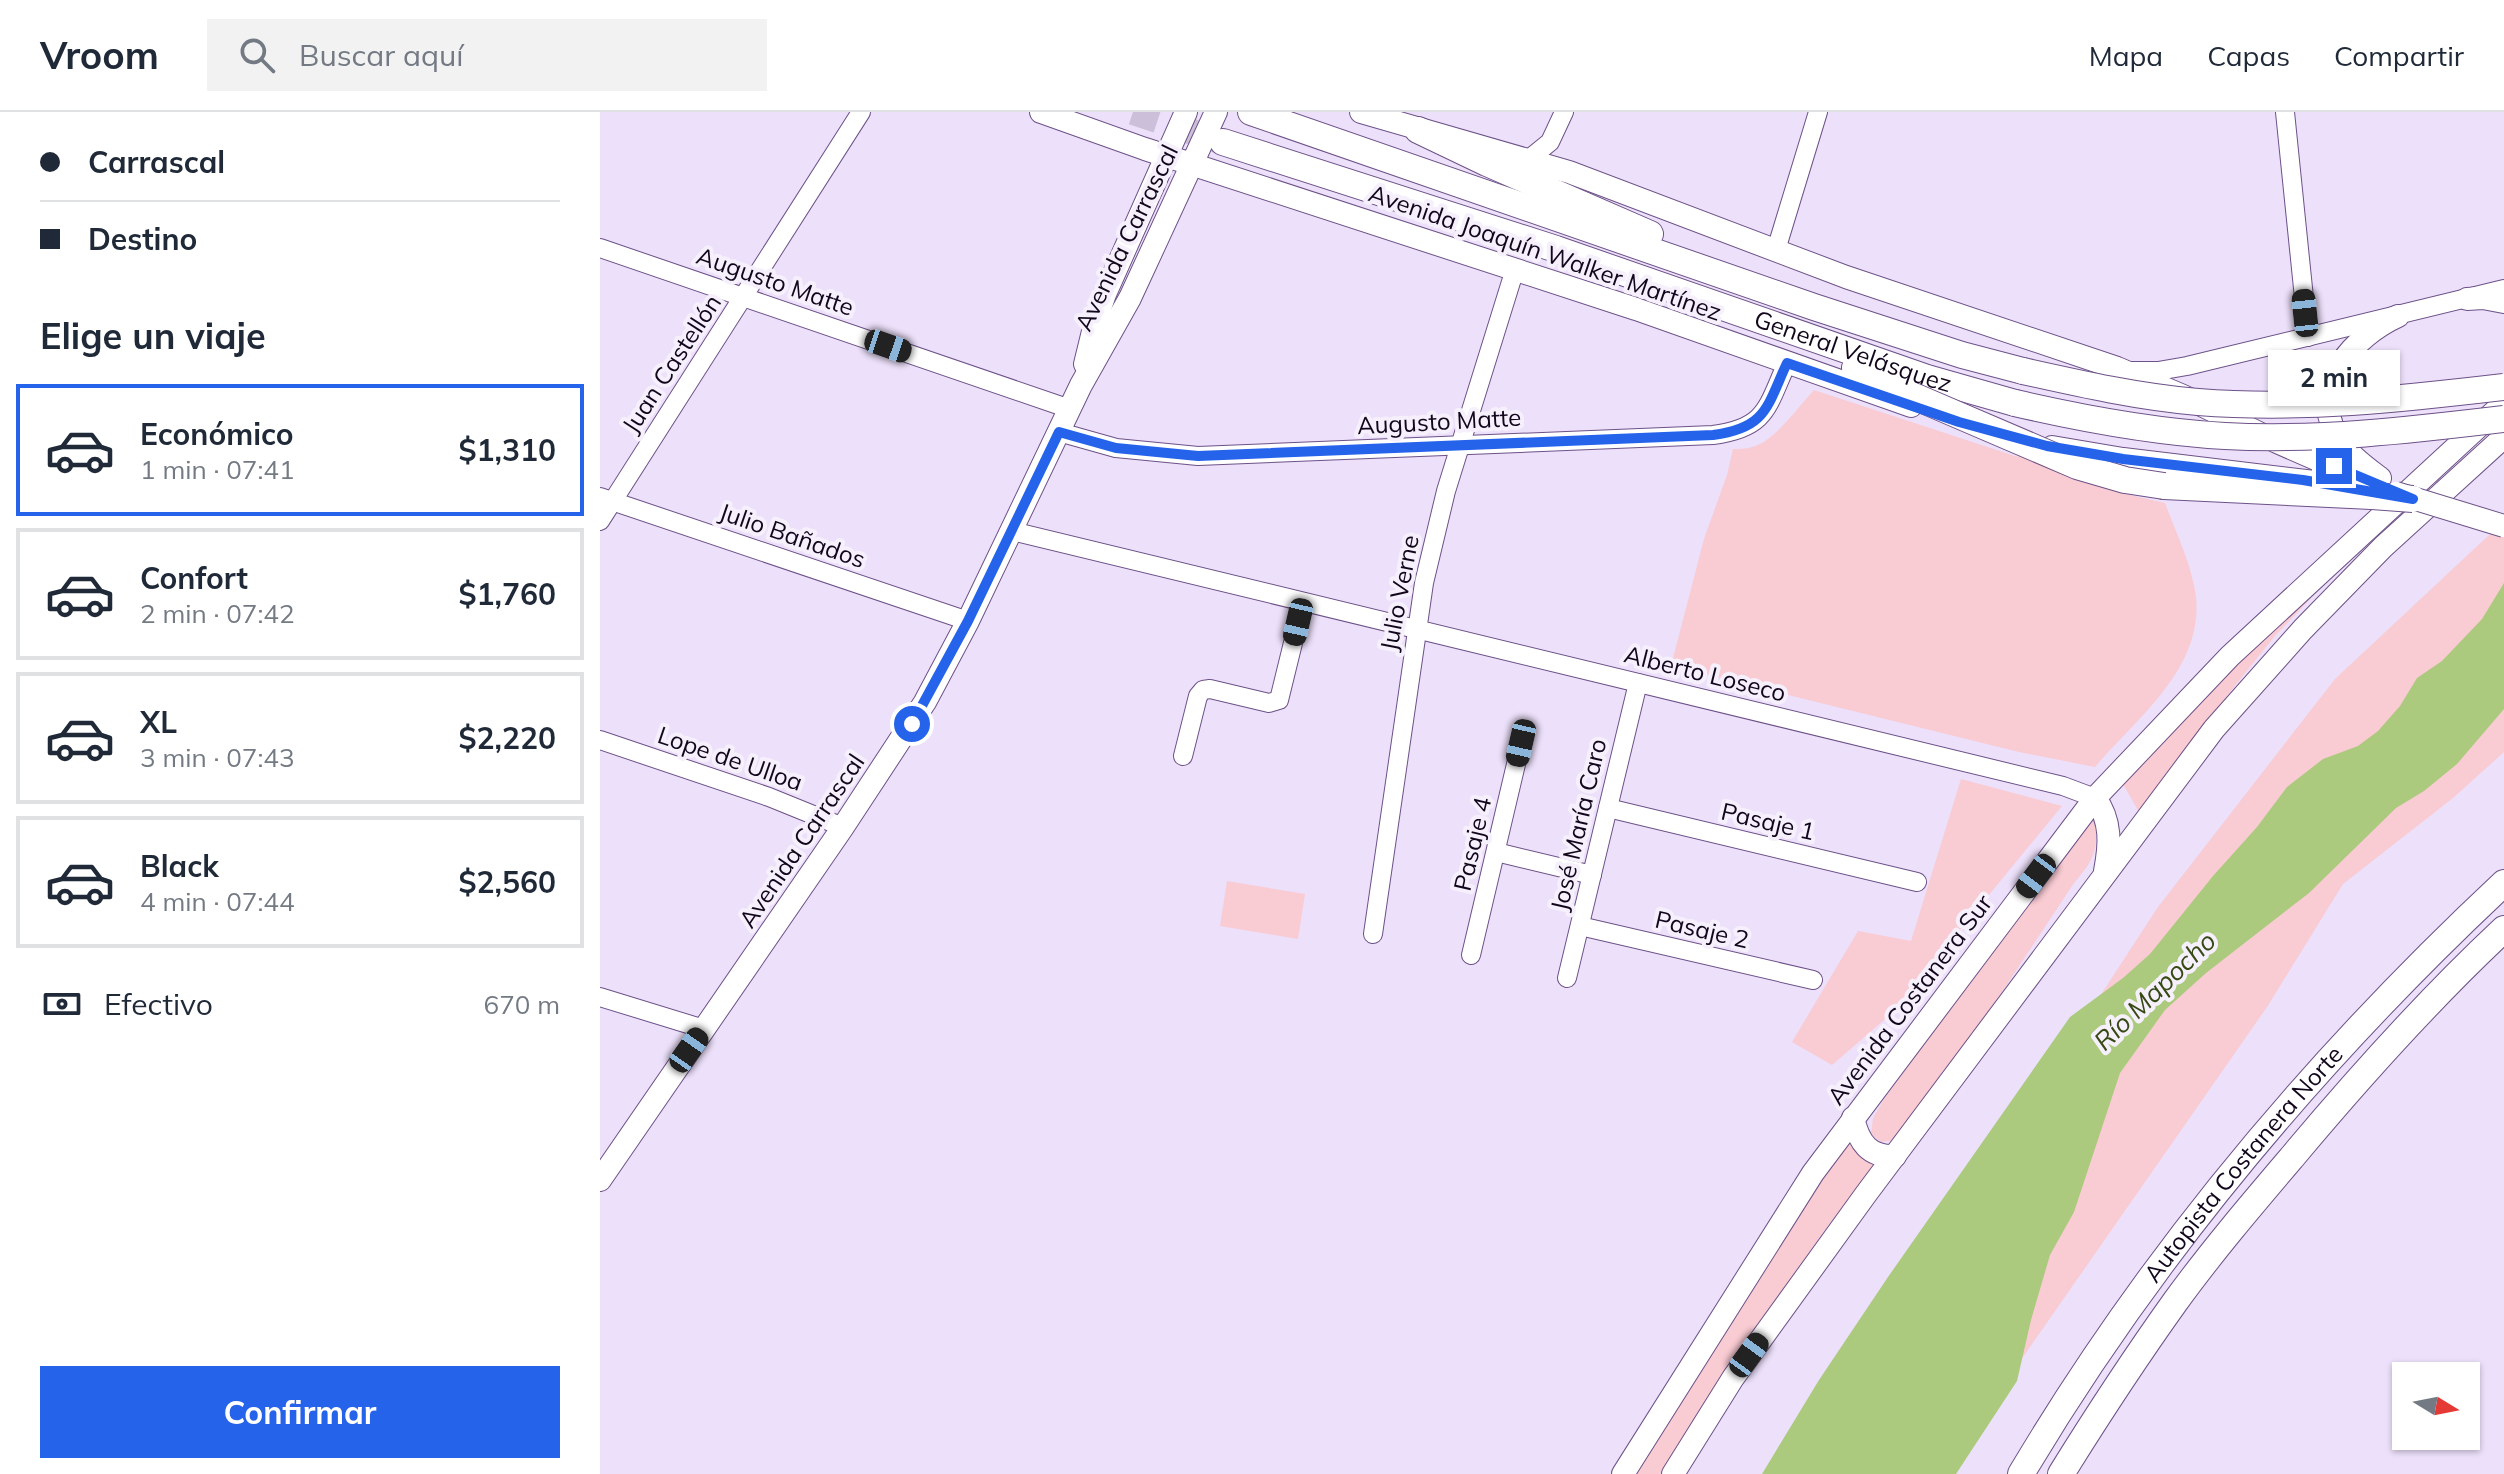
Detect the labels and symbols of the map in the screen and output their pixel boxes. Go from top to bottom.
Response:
street label: Avenida Carrascal [1068,140,1184,336]
street label: Avenida Joaquín Walker Martínez [1365,177,1726,327]
street label: Augusto Matte [693,240,858,322]
car [2291,288,2319,338]
street label: Juan Castellón [615,289,727,438]
street label: General Velásquez [1750,303,1955,398]
car [861,327,915,365]
callout: 2 min [2268,350,2400,406]
street label: Augusto Matte [1356,402,1522,440]
route end [2316,448,2352,484]
street label: Julio Bañados [715,496,869,574]
street label: Julio Verne [1373,532,1425,653]
car [1281,596,1315,648]
street label: Alberto Loseco [1621,638,1789,708]
route start [894,706,930,742]
car [1504,717,1538,769]
street label: Lope de Ulloa [654,719,807,797]
street label: José María Caro [1544,736,1612,914]
street label: Avenida Carrascal [732,748,870,933]
street label: Pasaje 4 [1447,794,1497,894]
street label: Pasaje 1 [1718,796,1818,846]
car [2012,850,2060,902]
street label: Avenida Costanera Sur [1820,888,1998,1110]
street label: Pasaje 2 [1652,904,1752,954]
water label: Río Mapocho [2087,924,2223,1057]
car [665,1023,713,1077]
street label: Autopista Costanera Norte [2137,1039,2349,1288]
car [1725,1329,1773,1381]
north arrow [2392,1362,2480,1450]

